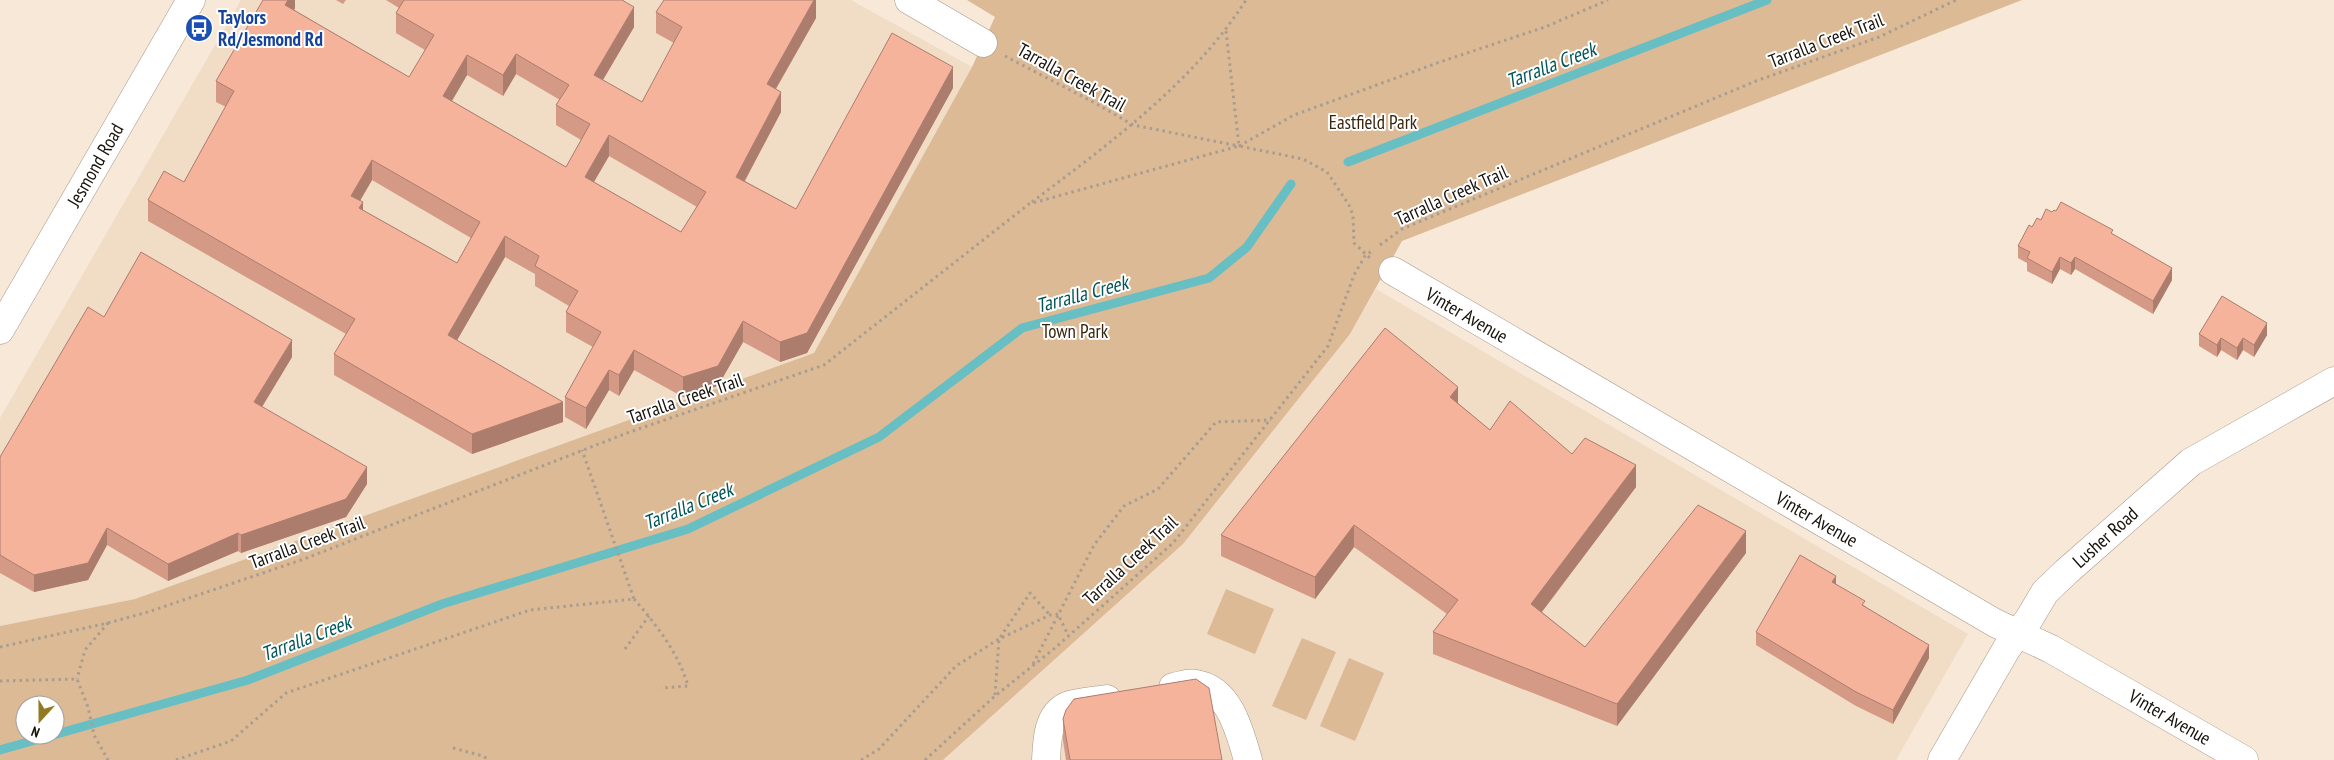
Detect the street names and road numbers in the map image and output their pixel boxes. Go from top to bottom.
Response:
street label: Tarralla Creek Trail [1765,7,1887,73]
street label: Tarralla Creek Trail [1013,37,1131,117]
street label: Jesmond Road [61,119,129,212]
street label: Tarralla Creek Trail [1391,159,1512,231]
street label: Vinter Avenue [1421,281,1513,348]
street label: Tarralla Creek Trail [624,367,747,429]
street label: Vinter Avenue [1771,485,1863,552]
street label: Lusher Road [2067,501,2143,573]
street label: Tarralla Creek Trail [246,510,368,574]
street label: Tarralla Creek Trail [1078,510,1183,610]
street label: Vinter Avenue [2124,683,2216,750]

